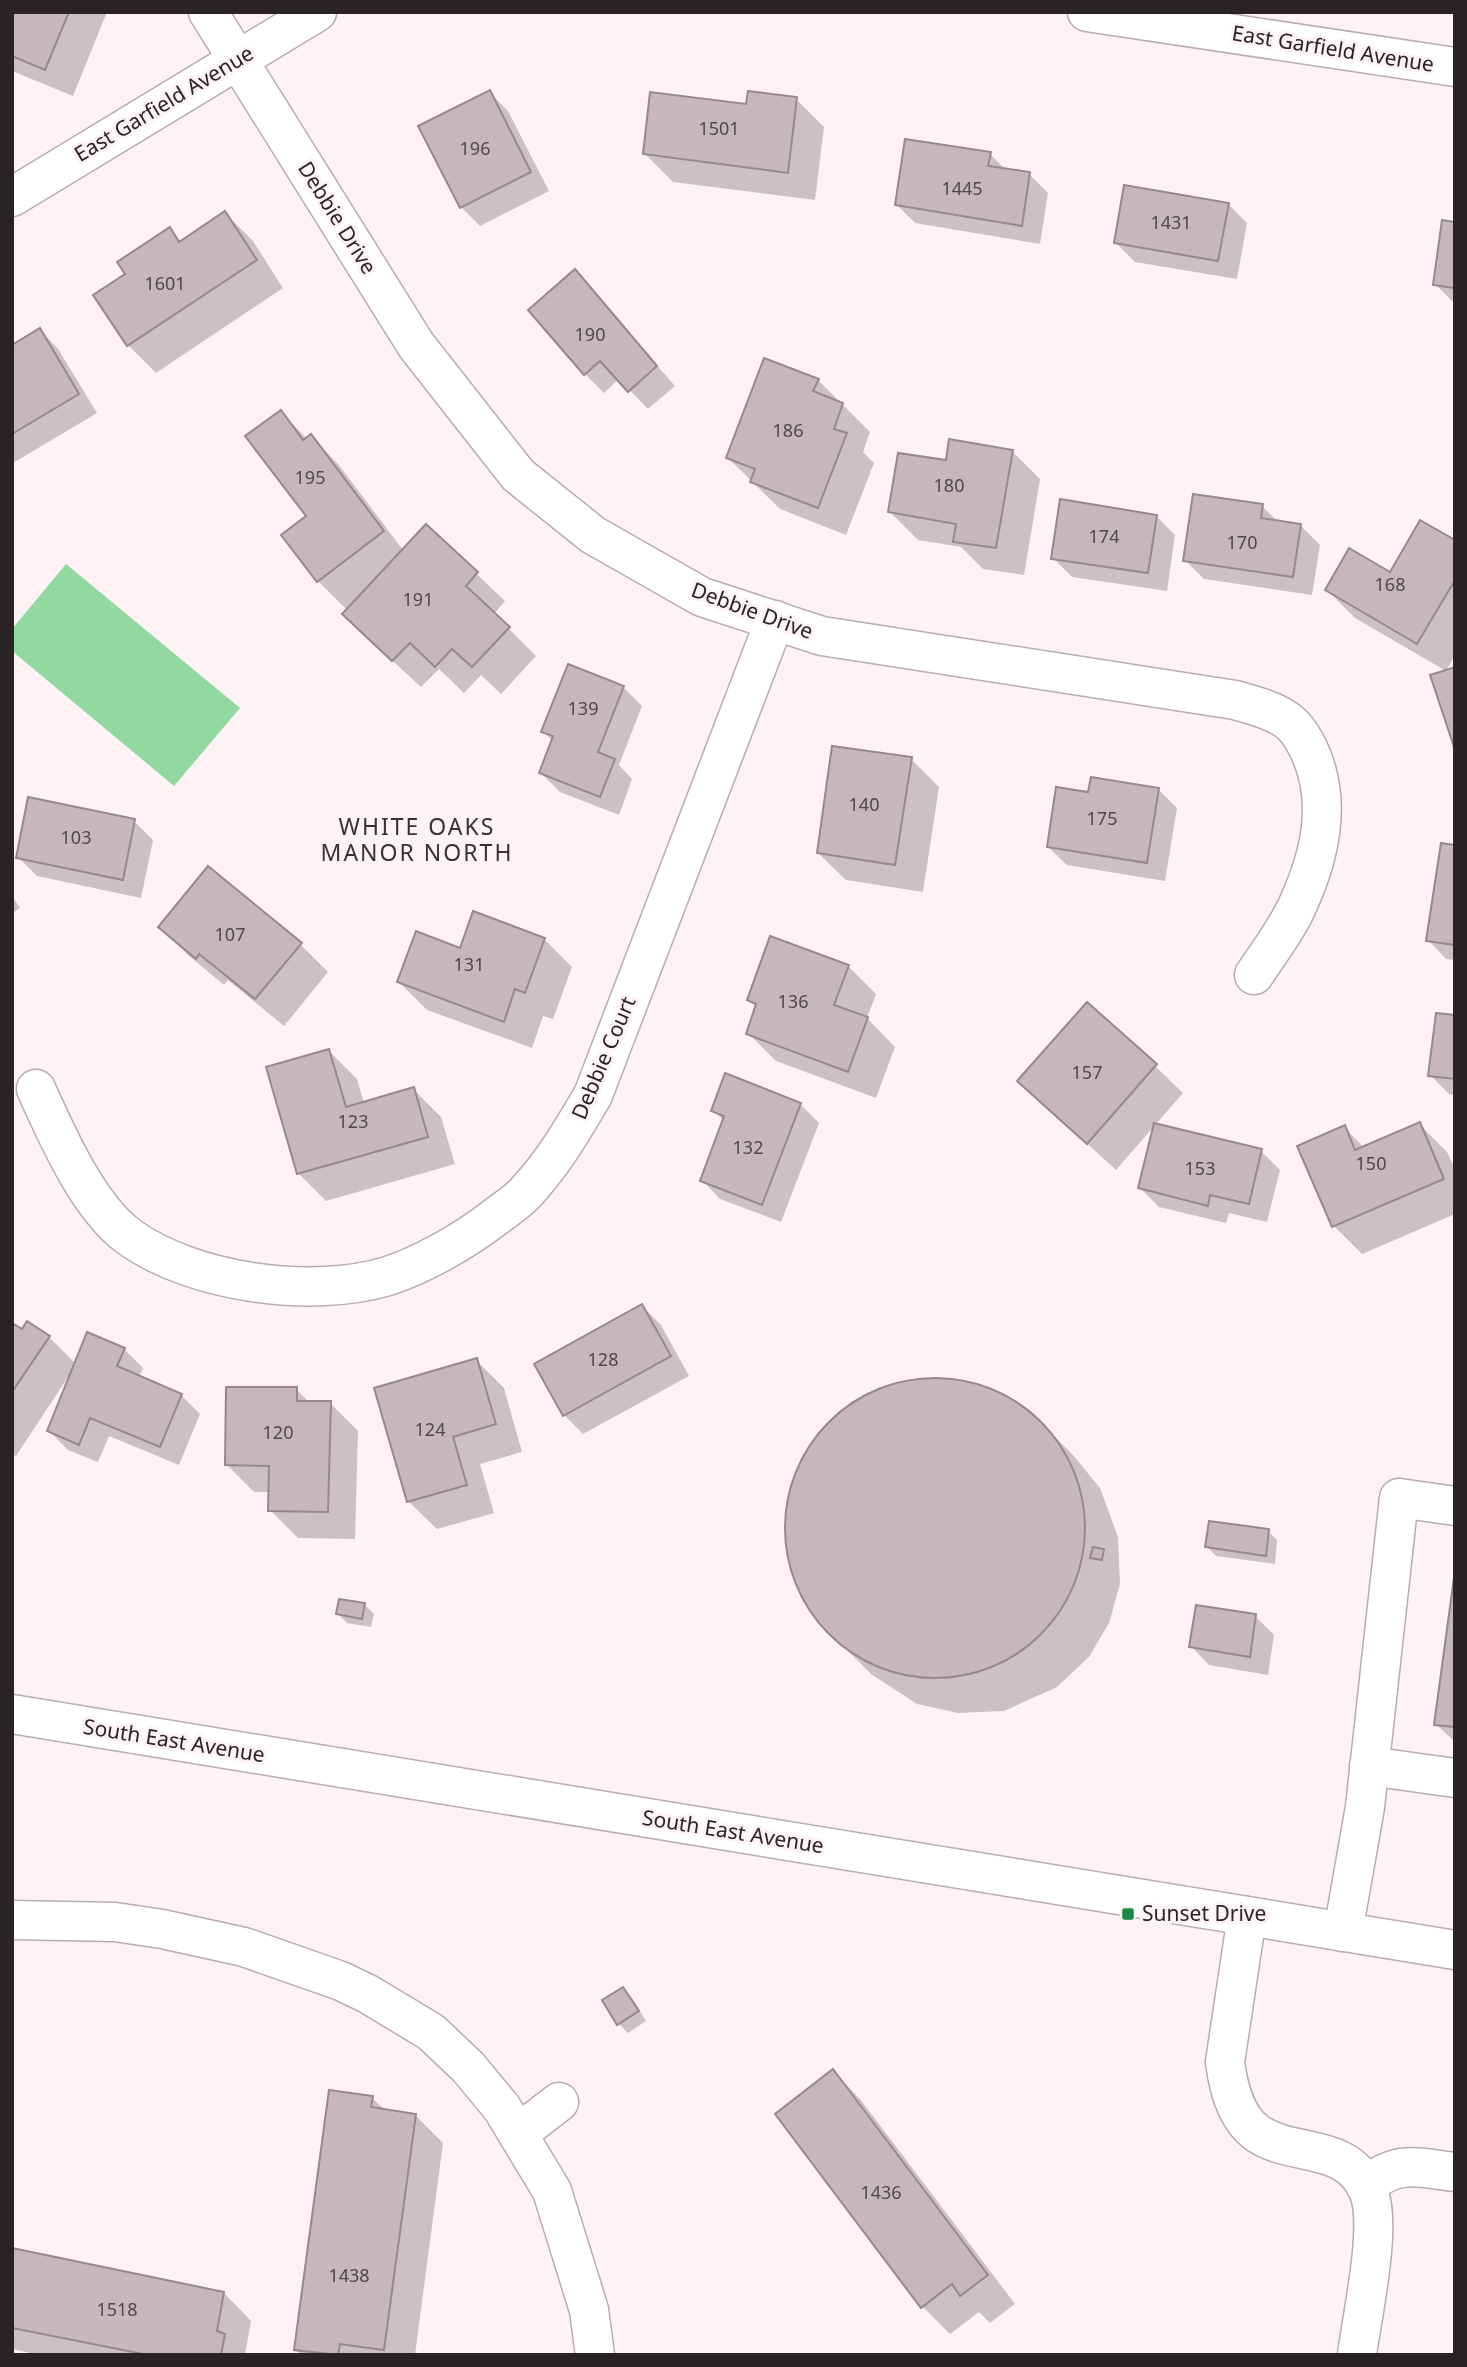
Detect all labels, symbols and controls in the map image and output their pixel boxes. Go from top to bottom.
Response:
street label: East Garfield Avenue [1230,18,1436,78]
street label: East Garfield Avenue [69,39,258,168]
house number: 1501 [698,116,740,140]
house number: 196 [460,136,490,160]
street label: Debbie Drive [292,156,384,279]
house number: 1445 [941,176,983,200]
house number: 1431 [1150,210,1192,234]
house number: 1601 [144,271,186,295]
house number: 190 [575,322,605,346]
house number: 186 [773,418,803,442]
house number: 195 [295,465,325,489]
house number: 180 [934,473,964,497]
house number: 174 [1089,524,1119,548]
house number: 170 [1227,530,1257,554]
house number: 168 [1375,572,1405,596]
street label: Debbie Drive [688,575,817,645]
house number: 191 [403,587,433,611]
house number: 139 [568,696,598,720]
house number: 140 [849,792,879,816]
house number: 175 [1087,806,1117,830]
district label: WHITE OAKS MANOR NORTH [321,810,513,868]
house number: 103 [61,825,91,849]
house number: 107 [215,922,245,946]
house number: 131 [454,952,484,976]
house number: 136 [778,989,808,1013]
street label: Debbie Court [565,991,642,1123]
house number: 157 [1072,1060,1102,1084]
house number: 123 [338,1109,368,1133]
house number: 132 [733,1135,763,1159]
house number: 150 [1356,1151,1386,1175]
house number: 153 [1185,1156,1215,1180]
house number: 128 [588,1347,618,1371]
house number: 124 [415,1417,445,1441]
house number: 120 [263,1420,293,1444]
street label: South East Avenue [81,1712,267,1768]
street label: South East Avenue [640,1803,826,1859]
place label: Sunset Drive [1142,1899,1266,1927]
marker: Sunset Drive [1120,1906,1136,1922]
house number: 1436 [860,2180,902,2204]
house number: 1438 [328,2263,370,2287]
house number: 1518 [96,2297,138,2321]

